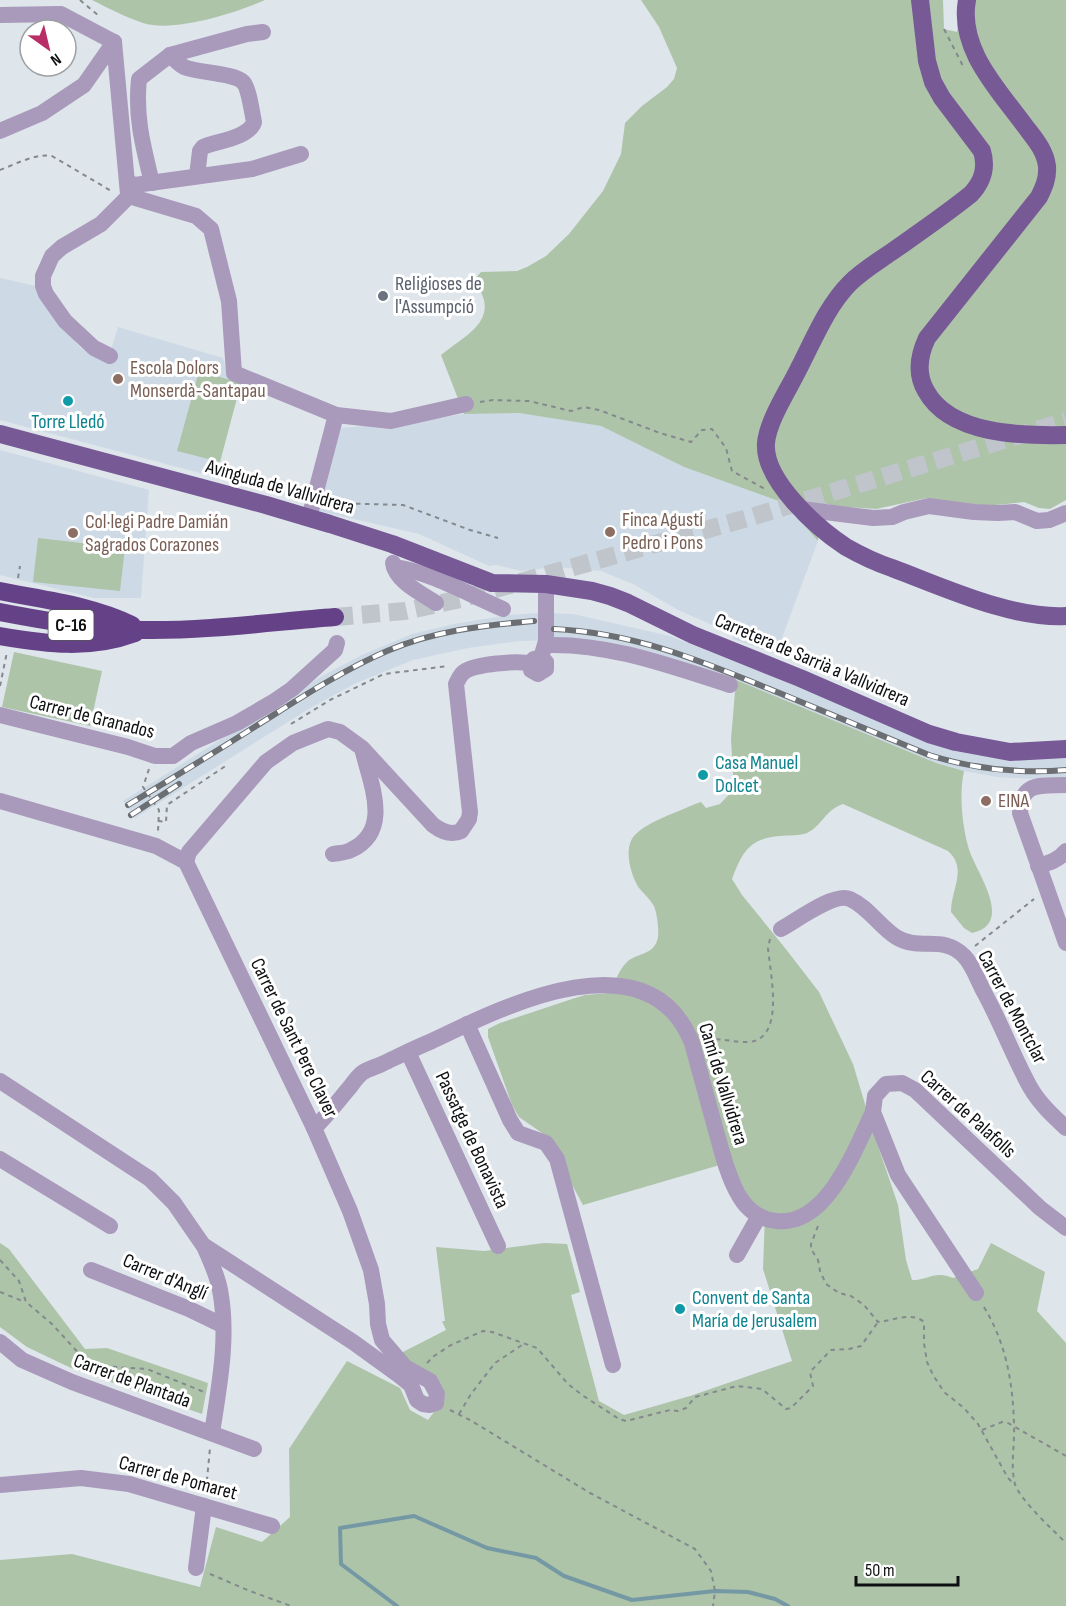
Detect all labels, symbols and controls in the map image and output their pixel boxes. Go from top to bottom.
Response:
north arrow [18,18,78,78]
text: N [47,49,64,69]
place label: Religioses de l'Assumpció [395,272,482,319]
marker: Religioses de l'Assumpció [376,289,390,303]
place label: Escola Dolors Monserdà-Santapau [130,356,266,403]
marker: Escola Dolors Monserdà-Santapau [111,372,125,386]
marker: Torre Lledó [61,394,75,408]
place label: Torre Lledó [31,410,105,434]
street label: Avinguda de Vallvidrera [202,454,357,520]
place label: Finca Agustí Pedro i Pons [622,508,703,555]
place label: Col·legi Padre Damián Sagrados Corazones [85,510,228,557]
marker: Finca Agustí Pedro i Pons [603,525,617,539]
marker: Col·legi Padre Damián Sagrados Corazones [66,526,80,540]
street label: Carretera de Sarrià a Vallvidrera [711,608,913,712]
road number: C-16 [48,610,94,640]
street label: Carrer de Granados [27,690,157,744]
place label: Casa Manuel Dolcet [715,751,798,798]
marker: Casa Manuel Dolcet [696,768,710,782]
place label: EINA [998,789,1029,813]
marker: EINA [979,794,993,808]
street label: Carrer de Montclar [972,946,1052,1068]
street label: Carrer de Sant Pere Claver [245,954,343,1122]
street label: Camí de Vallvidrera [693,1020,753,1148]
street label: Carrer de Palafolls [915,1065,1021,1163]
street label: Passatge de Bonavista [430,1068,514,1212]
street label: Carrer d'Anglí [119,1248,211,1306]
place label: Convent de Santa María de Jerusalem [692,1286,817,1333]
marker: Convent de Santa María de Jerusalem [673,1302,687,1316]
street label: Carrer de Plantada [70,1349,194,1413]
street label: Carrer de Pomaret [116,1451,240,1505]
scale bar [856,1549,958,1587]
text: 50 m [865,1560,895,1581]

